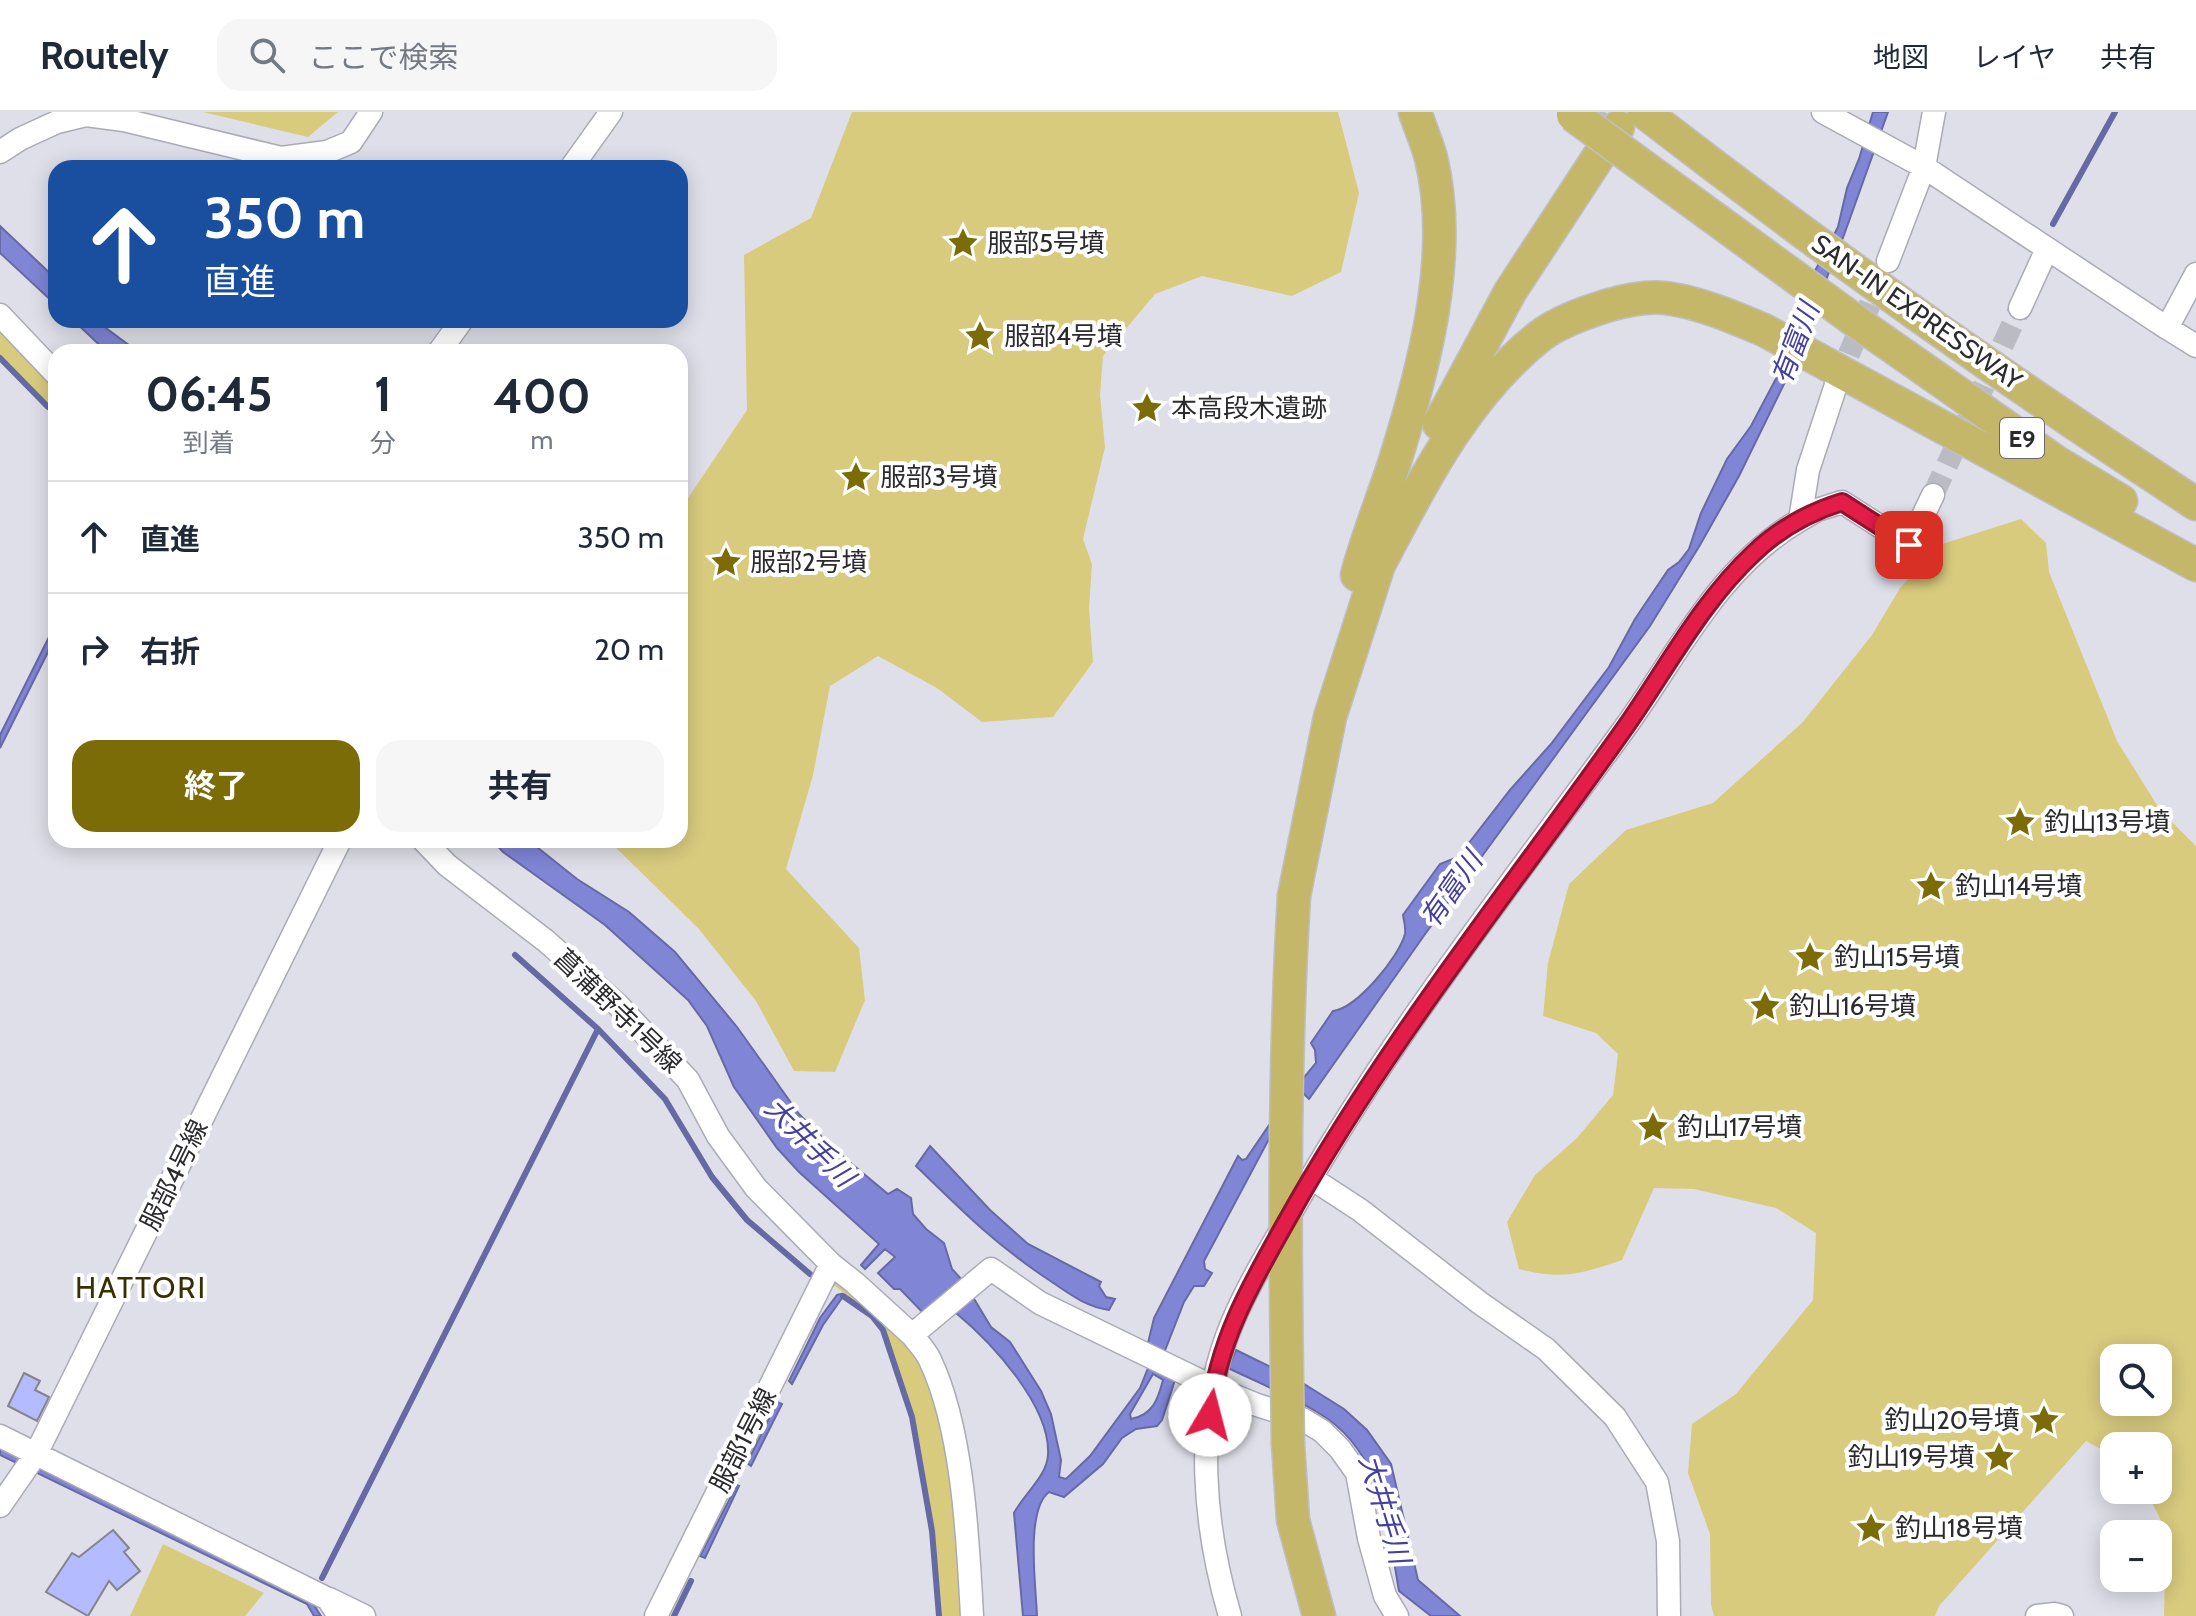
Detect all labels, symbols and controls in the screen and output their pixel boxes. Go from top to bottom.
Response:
search box [217,19,777,91]
text: Routely [40,32,169,79]
icon: search [245,33,289,77]
text: ここで検索 [309,39,459,76]
text: 地図 [1873,40,1929,74]
text: レイヤ [1973,40,2056,74]
text: 共有 [2100,40,2156,74]
text: 350 m [204,184,365,252]
icon: ahead [72,192,176,296]
place icon: 服部5号墳 [946,226,980,260]
place label: 服部5号墳 [987,227,1105,259]
street label: SAN-IN EXPRESSWAY [1806,227,2028,397]
text: 直進 [204,259,276,303]
water label: 有富川 [1764,295,1827,388]
place icon: 服部4号墳 [963,319,997,353]
place label: 服部4号墳 [1004,320,1123,352]
text: 06:45 [145,365,272,423]
text: 1 [374,365,392,423]
text: 400 [493,367,591,425]
place icon: 本高段木遺跡 [1130,391,1164,425]
place label: 本高段木遺跡 [1171,392,1327,424]
road number: E9 [2000,418,2044,458]
text: m [530,424,553,456]
text: 到着 [183,427,235,459]
text: 分 [370,427,396,459]
place icon: 服部3号墳 [839,460,873,494]
place label: 服部3号墳 [880,461,998,493]
pin [1875,511,1943,579]
icon: ahead [72,515,116,559]
text: 350 m [578,519,664,556]
text: 直進 [140,521,200,558]
icon: arrive [1887,523,1931,567]
place icon: 服部2号墳 [709,545,743,579]
place label: 服部2号墳 [750,546,868,578]
icon: right [72,627,116,671]
text: 20 m [594,631,664,668]
text: 右折 [140,633,200,670]
button: 終了 [72,740,360,832]
button: 共有 [376,740,664,832]
place icon: 釣山13号墳 [2003,805,2037,839]
place label: 釣山13号墳 [2044,806,2171,838]
water label: 有富川 [1413,842,1491,933]
place icon: 釣山14号墳 [1914,869,1948,903]
place label: 釣山14号墳 [1955,870,2083,902]
place icon: 釣山15号墳 [1793,940,1827,974]
place label: 釣山15号墳 [1834,941,1961,973]
street label: 菖蒲野寺1号線 [548,942,688,1080]
place icon: 釣山16号墳 [1748,989,1782,1023]
place label: 釣山16号墳 [1789,990,1916,1022]
water label: 大井手川 [758,1090,864,1196]
place icon: 釣山17号墳 [1636,1110,1670,1144]
place label: 釣山17号墳 [1677,1111,1803,1143]
street label: 服部4号線 [134,1114,214,1236]
district label: HATTORI [75,1269,207,1306]
map controls [2100,1344,2172,1592]
button: search [2100,1344,2172,1416]
position arrow [1168,1373,1252,1457]
street label: 服部1号線 [703,1383,783,1497]
place icon: 釣山20号墳 [2027,1403,2061,1437]
place label: 釣山20号墳 [1884,1404,2020,1436]
button: + [2100,1432,2172,1504]
place icon: 釣山19号墳 [1982,1440,2016,1474]
place label: 釣山19号墳 [1848,1441,1975,1473]
water label: 大井手川 [1352,1450,1419,1570]
place icon: 釣山18号墳 [1854,1511,1888,1545]
place label: 釣山18号墳 [1895,1512,2023,1544]
button: − [2100,1520,2172,1592]

